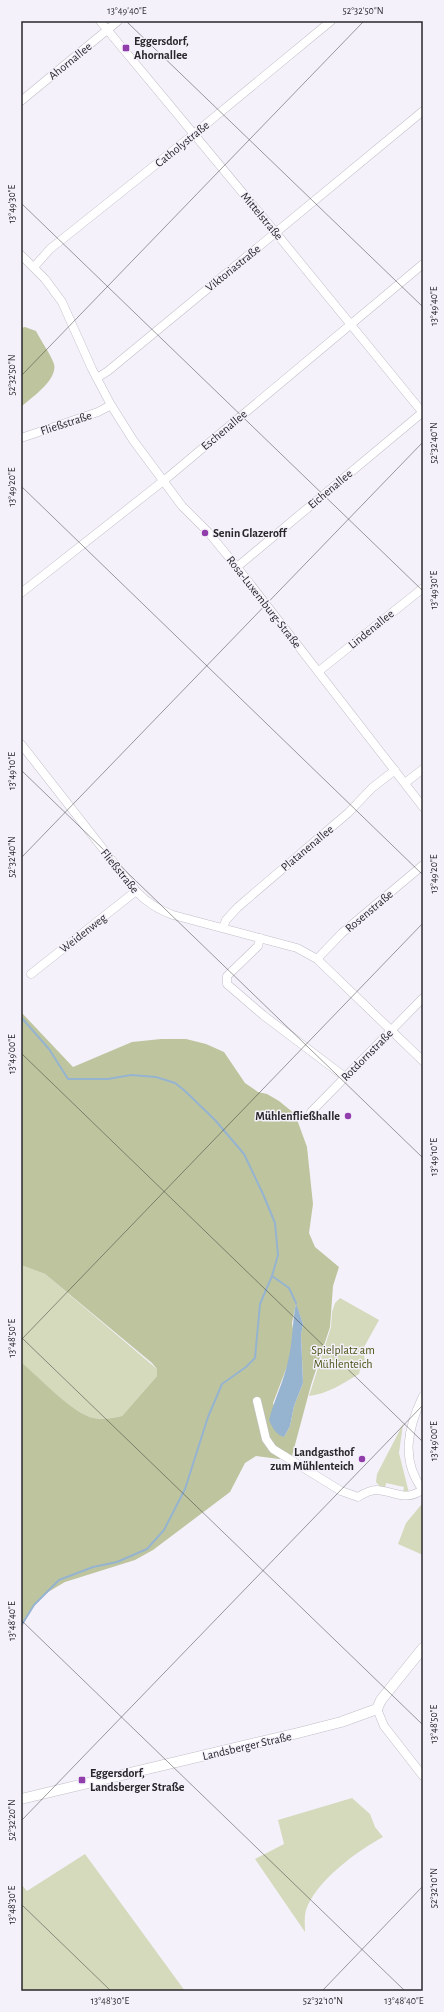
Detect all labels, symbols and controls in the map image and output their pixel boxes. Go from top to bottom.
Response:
text: 13°49'40"E [107,6,147,16]
text: 52°32'50"N [342,6,384,16]
place label: Eggersdorf, Ahornallee [134,35,189,61]
street label: Ahornallee [46,40,94,82]
marker: Eggersdorf, Ahornallee [121,43,131,53]
street label: Catholystraße [153,119,212,170]
text: 13°49'30"E [7,184,17,223]
street label: Mittelstraße [239,190,285,242]
street label: Viktoriastraße [203,242,263,294]
text: 13°49'40"E [429,286,439,326]
text: 52°32'50"N [7,354,17,396]
street label: Eschenallee [199,408,249,452]
street label: Fließstraße [39,409,93,437]
text: 52°32'40"N [429,422,439,464]
text: 13°49'20"E [7,467,17,507]
street label: Eichenallee [306,467,354,511]
place label: Senin Glazeroff [213,527,287,539]
marker: Senin Glazeroff [200,528,210,538]
street label: Rosa-Luxemburg-Straße [224,554,304,650]
text: 13°49'30"E [429,570,439,609]
street label: Lindenallee [346,607,396,651]
text: 13°49'10"E [7,752,17,790]
street label: Platanenallee [278,823,336,873]
text: 52°32'40"N [7,836,17,878]
street label: Fließstraße [99,847,141,895]
text: 13°49'20"E [429,854,439,894]
street label: Rosenstraße [343,888,395,934]
street label: Weidenweg [57,911,109,955]
street label: Rotdornstraße [339,1027,395,1083]
text: 13°49'00"E [7,1034,17,1074]
place label: Mühlenfließhalle [255,1110,340,1122]
marker: Mühlenfließhalle [343,1111,353,1121]
text: 13°49'10"E [429,1138,439,1176]
text: 13°48'50"E [7,1318,17,1357]
park label: Spielplatz am Mühlenteich [311,1344,375,1370]
text: 13°49'00"E [429,1421,439,1461]
place label: Landgasthof zum Mühlenteich [270,1446,355,1472]
marker: Landgasthof zum Mühlenteich [357,1454,367,1464]
text: 13°48'40"E [7,1601,17,1641]
text: 13°48'50"E [429,1704,439,1743]
street label: Landsberger Straße [201,1730,293,1762]
place label: Eggersdorf, Landsberger Straße [90,1767,185,1793]
marker: Eggersdorf, Landsberger Straße [77,1775,87,1785]
text: 52°32'20"N [7,1799,17,1841]
text: 52°32'10"N [429,1868,439,1908]
text: 13°48'30"E [7,1885,17,1924]
text: 13°48'30"E [91,1996,130,2006]
text: 52°32'10"N [303,1996,343,2006]
text: 13°48'40"E [384,1996,424,2006]

